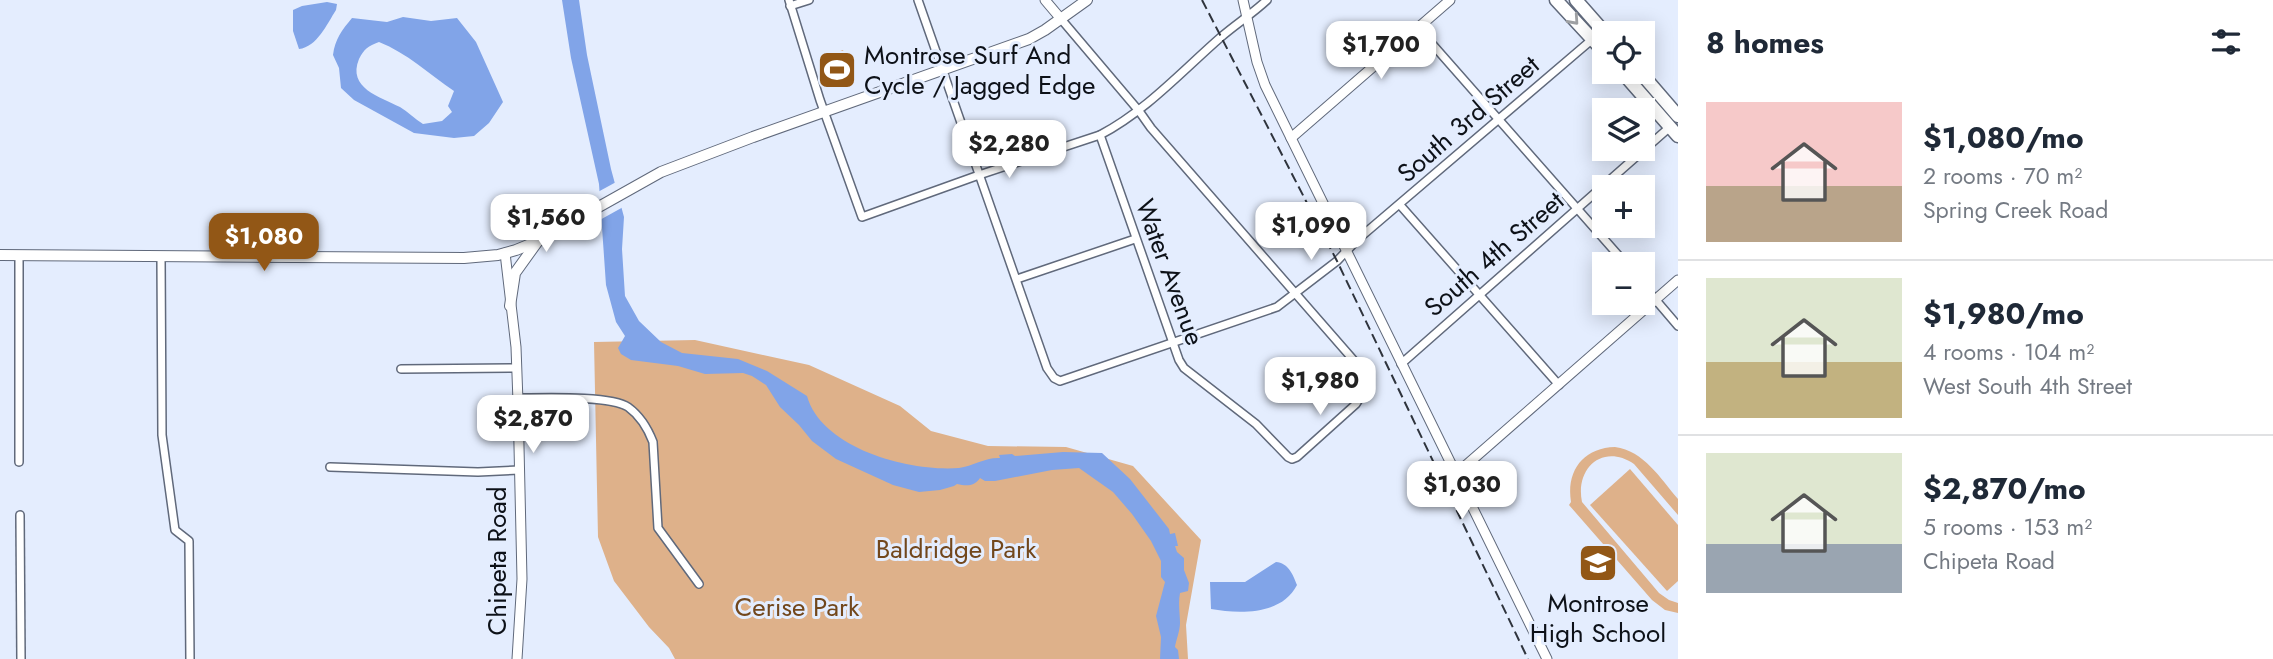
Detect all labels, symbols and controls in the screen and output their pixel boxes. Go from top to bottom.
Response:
one-way arrow [1566,12,1578,25]
map controls [1592,21,1655,315]
button: locate [1592,21,1655,84]
text: 8 homes [1706,21,1824,64]
pin: $1,700 [1324,22,1438,81]
icon: filters [2207,23,2245,61]
text: $1,700 [1342,27,1420,61]
place label: Montrose Surf And Cycle / Jagged Edge [864,36,1095,104]
street label: South 3rd Street [1389,46,1548,192]
sports icon: Montrose Surf And Cycle / Jagged Edge [816,49,858,91]
button: layers [1592,98,1655,161]
text: $1,080/mo [1923,116,2084,159]
pin: $2,280 [952,120,1066,180]
text: $2,280 [968,126,1050,160]
icon: home [1762,130,1846,214]
text: 2 rooms · 70 m² [1923,159,2082,193]
button: + [1592,175,1655,238]
street label: South 4th Street [1416,182,1573,326]
text: Spring Creek Road [1923,193,2108,227]
pin: $1,560 [489,194,603,254]
street label: Water Avenue [1126,194,1214,350]
text: $1,560 [507,200,585,234]
pin: $1,090 [1254,202,1368,262]
text: $1,090 [1271,208,1351,242]
pin: $1,080 [207,214,321,273]
text: $1,080 [225,219,303,253]
button: − [1592,252,1655,315]
text: $1,980/mo [1923,292,2084,335]
icon: home [1762,306,1846,390]
text: 4 rooms · 104 m² [1923,335,2094,369]
pin: $1,980 [1263,358,1377,417]
text: $1,980 [1281,363,1359,397]
text: West South 4th Street [1923,369,2132,403]
pin: $2,870 [476,396,590,455]
text: $2,870 [493,401,573,435]
pin: $1,030 [1405,462,1519,521]
text: $1,030 [1423,467,1501,501]
text: $2,870/mo [1923,467,2086,510]
icon: home [1762,481,1846,565]
street label: Chipeta Road [478,486,516,636]
text: 5 rooms · 153 m² [1923,510,2092,544]
park label: Baldridge Park [876,530,1037,568]
school or university icon: Montrose High School [1577,542,1619,584]
text: Chipeta Road [1923,544,2055,578]
place label: Montrose High School [1530,584,1666,652]
park label: Cerise Park [735,588,860,626]

